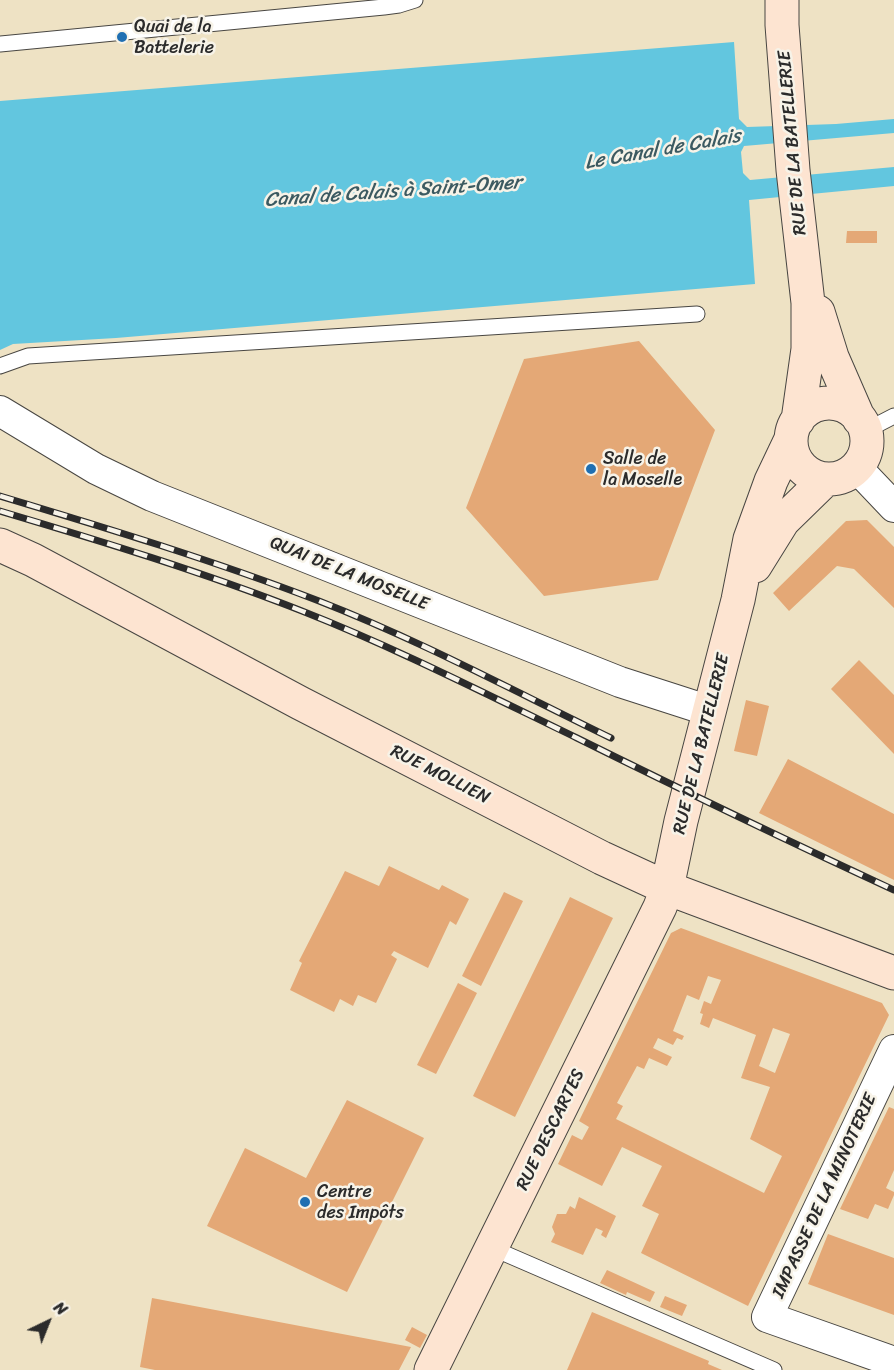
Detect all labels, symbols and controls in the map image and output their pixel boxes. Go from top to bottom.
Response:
place label: Quai de la Battelerie [134,16,214,58]
marker: Quai de la Battelerie [115,30,129,44]
street label: RUE DE LA BATELLERIE [774,50,812,236]
water label: Le Canal de Calais [583,124,743,176]
water label: Canal de Calais à Saint-Omer [264,171,522,213]
place label: Salle de la Moselle [603,448,682,490]
marker: Salle de la Moselle [584,462,598,476]
street label: QUAI DE LA MOSELLE [267,532,431,616]
street label: RUE DE LA BATELLERIE [669,652,735,836]
street label: RUE MOLLIEN [387,741,493,809]
street label: RUE DESCARTES [512,1066,590,1194]
street label: IMPASSE DE LA MINOTERIE [768,1090,882,1302]
place label: Centre des Impôts [317,1181,404,1224]
marker: Centre des Impôts [298,1195,312,1209]
north arrow [18,1292,78,1352]
text: N [47,1294,75,1323]

